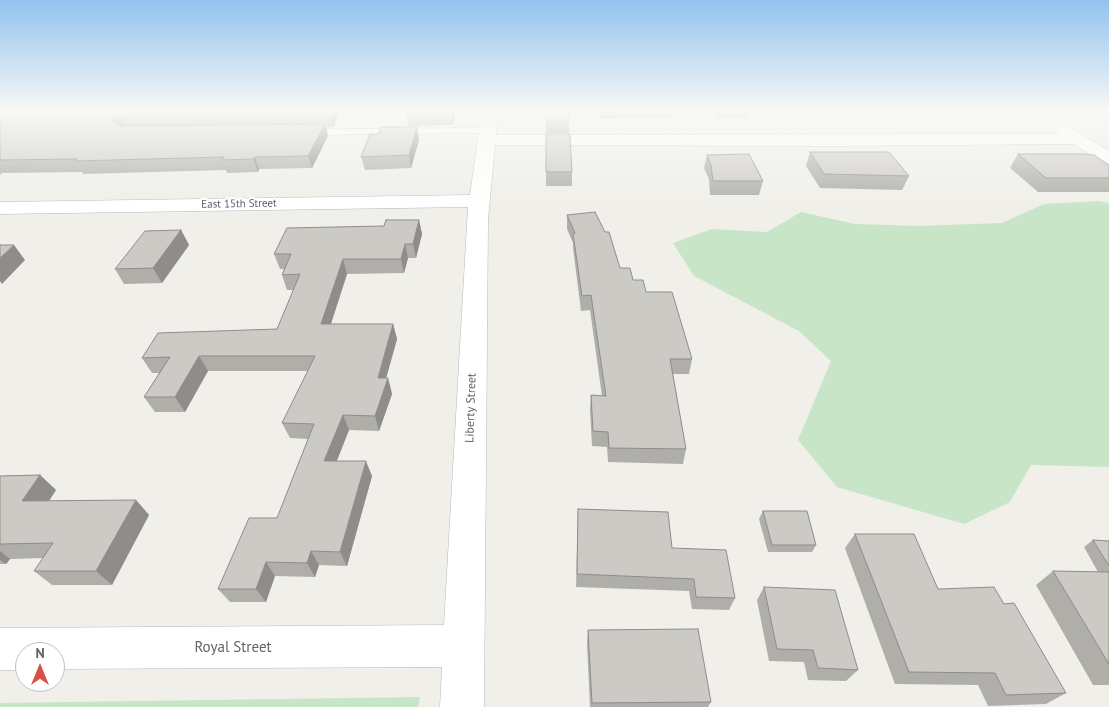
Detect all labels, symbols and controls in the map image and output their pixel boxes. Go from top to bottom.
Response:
street label: East 15th Street [201,197,277,211]
street label: Liberty Street [463,373,479,443]
street label: Royal Street [194,639,272,657]
north arrow [15,642,65,692]
text: N [35,644,45,662]

